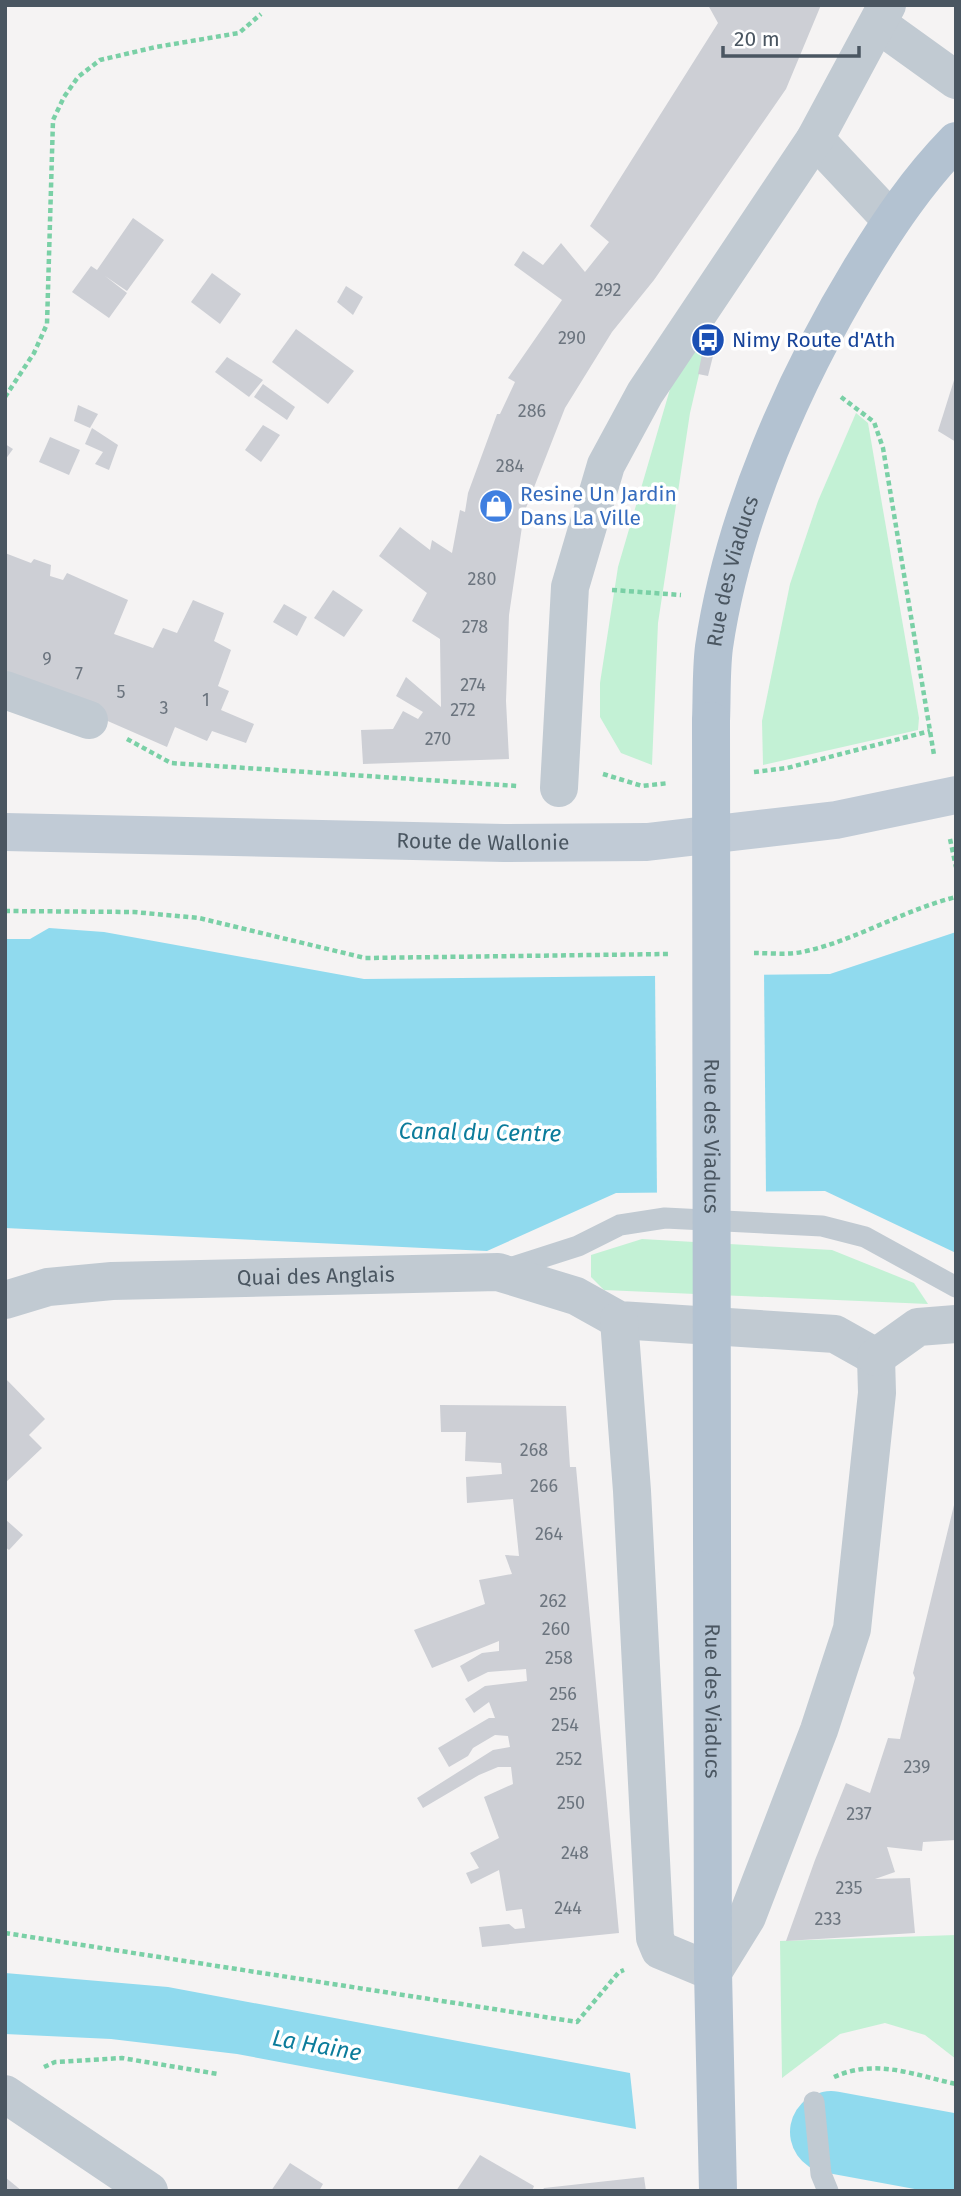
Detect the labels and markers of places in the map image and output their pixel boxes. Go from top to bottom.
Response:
bus stop icon: Nimy Route d'Ath [689,321,727,359]
place label: Nimy Route d'Ath [732,327,896,353]
place label: Resine Un Jardin Dans La Ville [520,481,677,531]
shop icon: Resine Un Jardin Dans La Ville [477,487,515,525]

